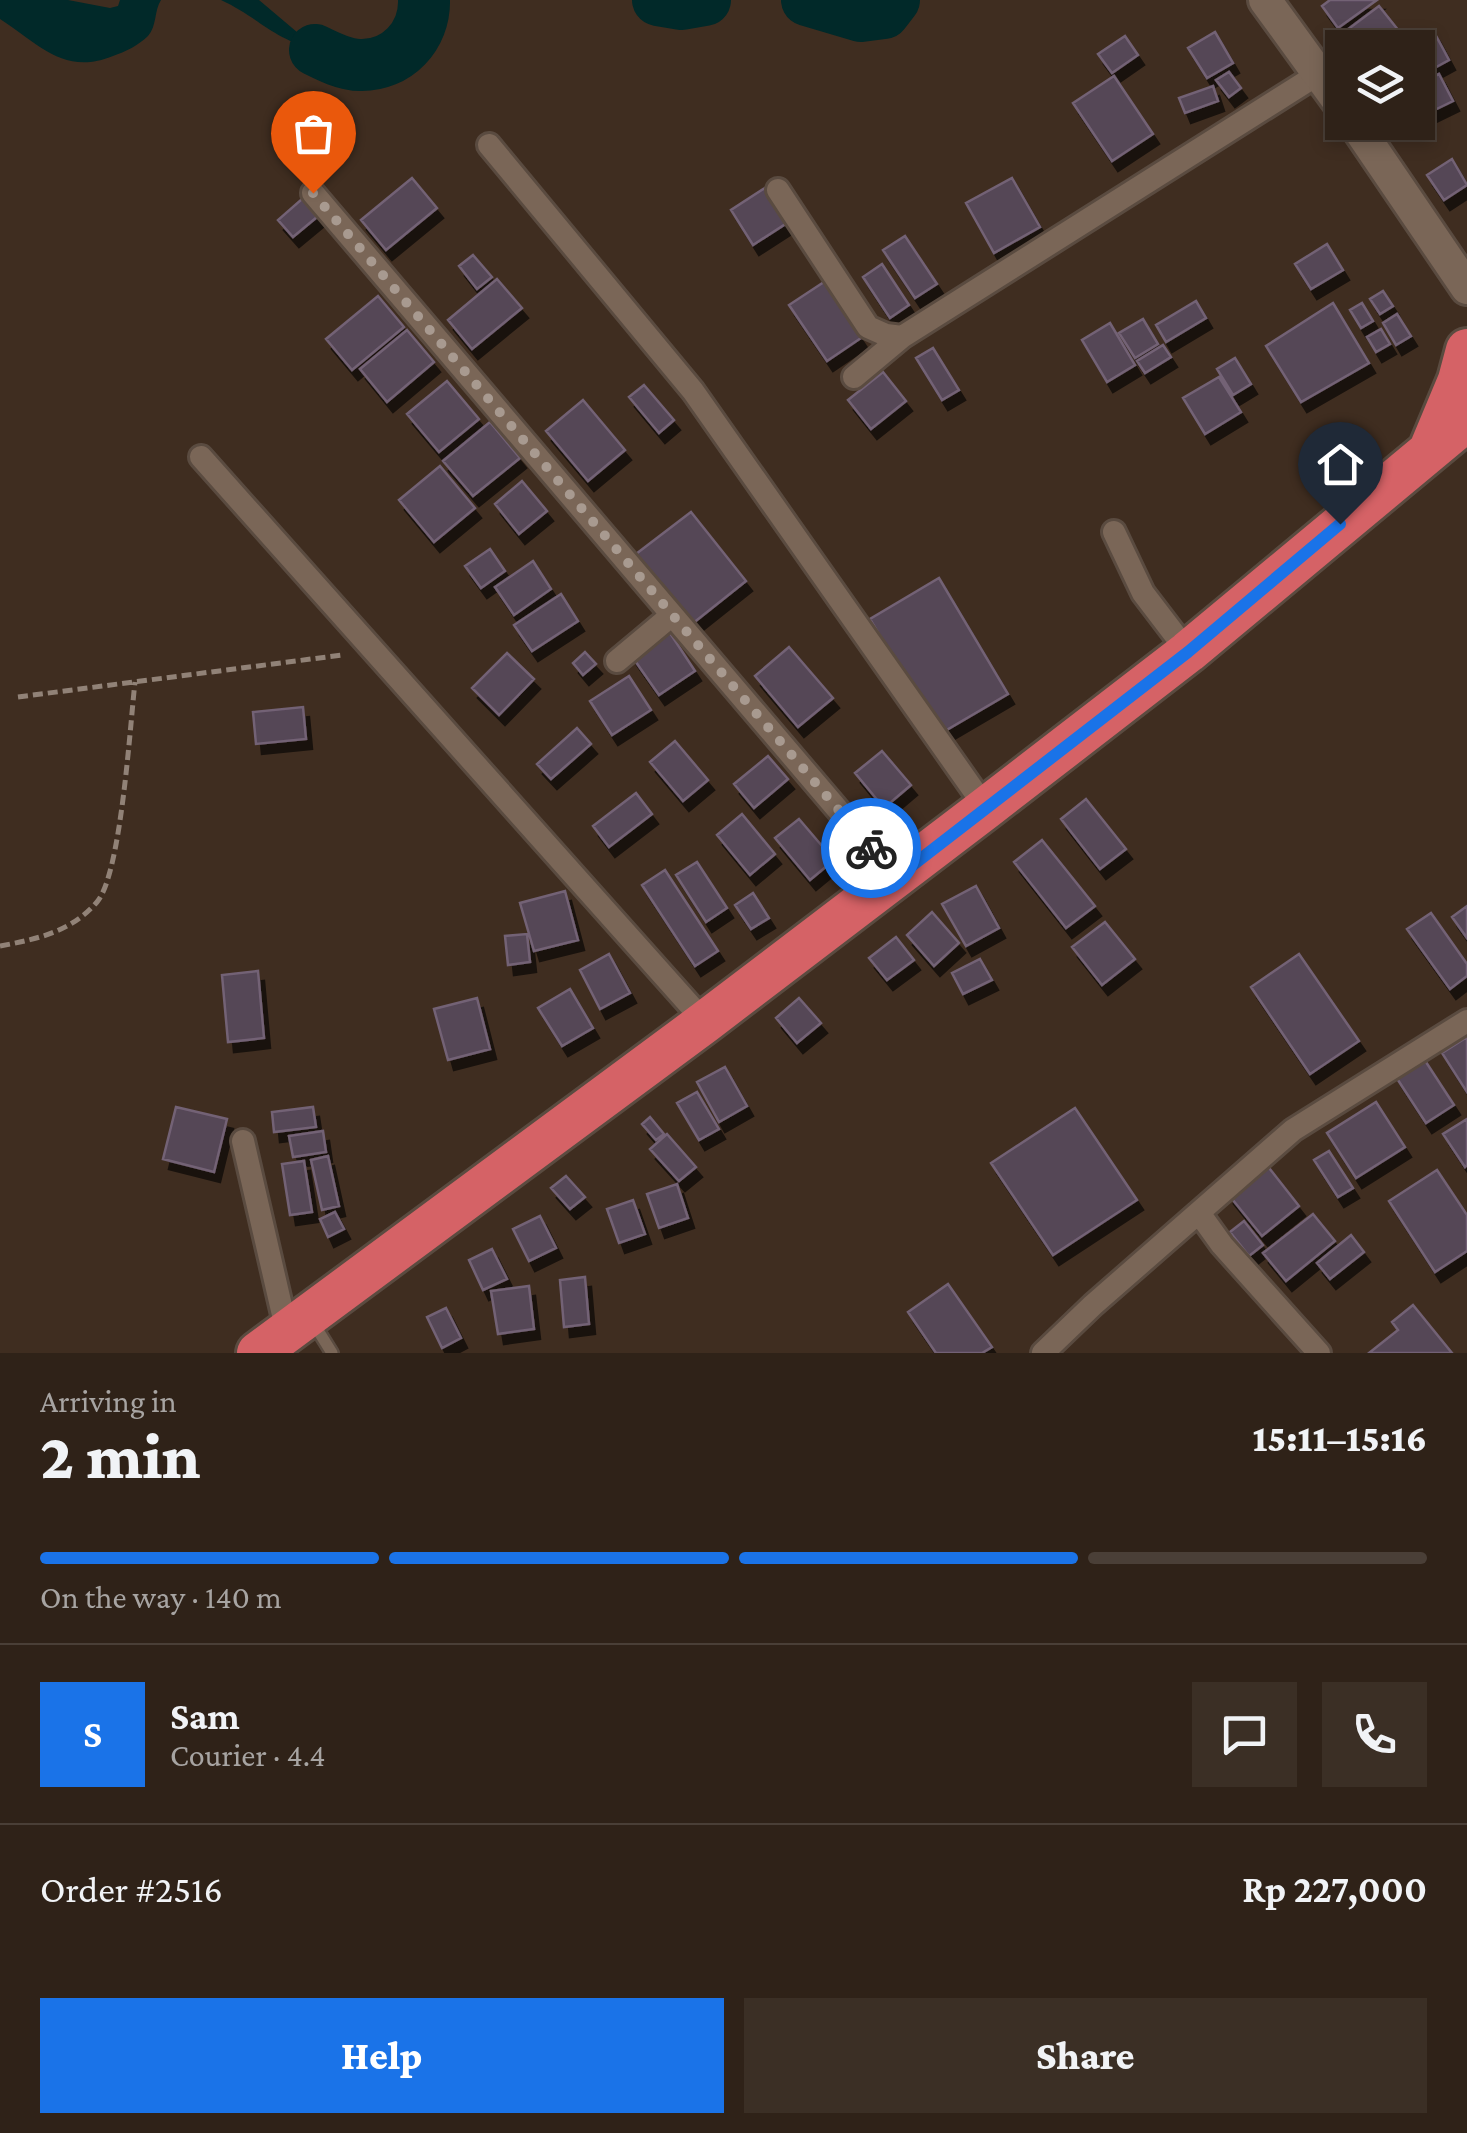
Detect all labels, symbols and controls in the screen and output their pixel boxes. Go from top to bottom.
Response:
map controls [1325,30,1435,140]
button: layers [1325,30,1435,140]
pin [271,91,356,194]
icon: bag [286,106,341,161]
pin [1298,422,1383,525]
icon: home [1313,437,1368,492]
courier [821,798,921,898]
icon: bike [844,821,899,876]
text: Arriving in [40,1383,177,1419]
text: 15:11–15:16 [1253,1417,1427,1459]
text: 2 min [40,1420,201,1492]
text: On the way · 140 m [40,1579,282,1615]
button: chat [1192,1682,1297,1787]
button: phone [1322,1682,1427,1787]
text: Sam [170,1695,240,1737]
text: S [83,1713,102,1755]
text: Courier · 4.4 [170,1737,326,1773]
text: Order #2516 [40,1868,223,1910]
text: Rp 227,000 [1242,1868,1427,1910]
button: Help [40,1998,724,2113]
button: Share [744,1998,1427,2113]

